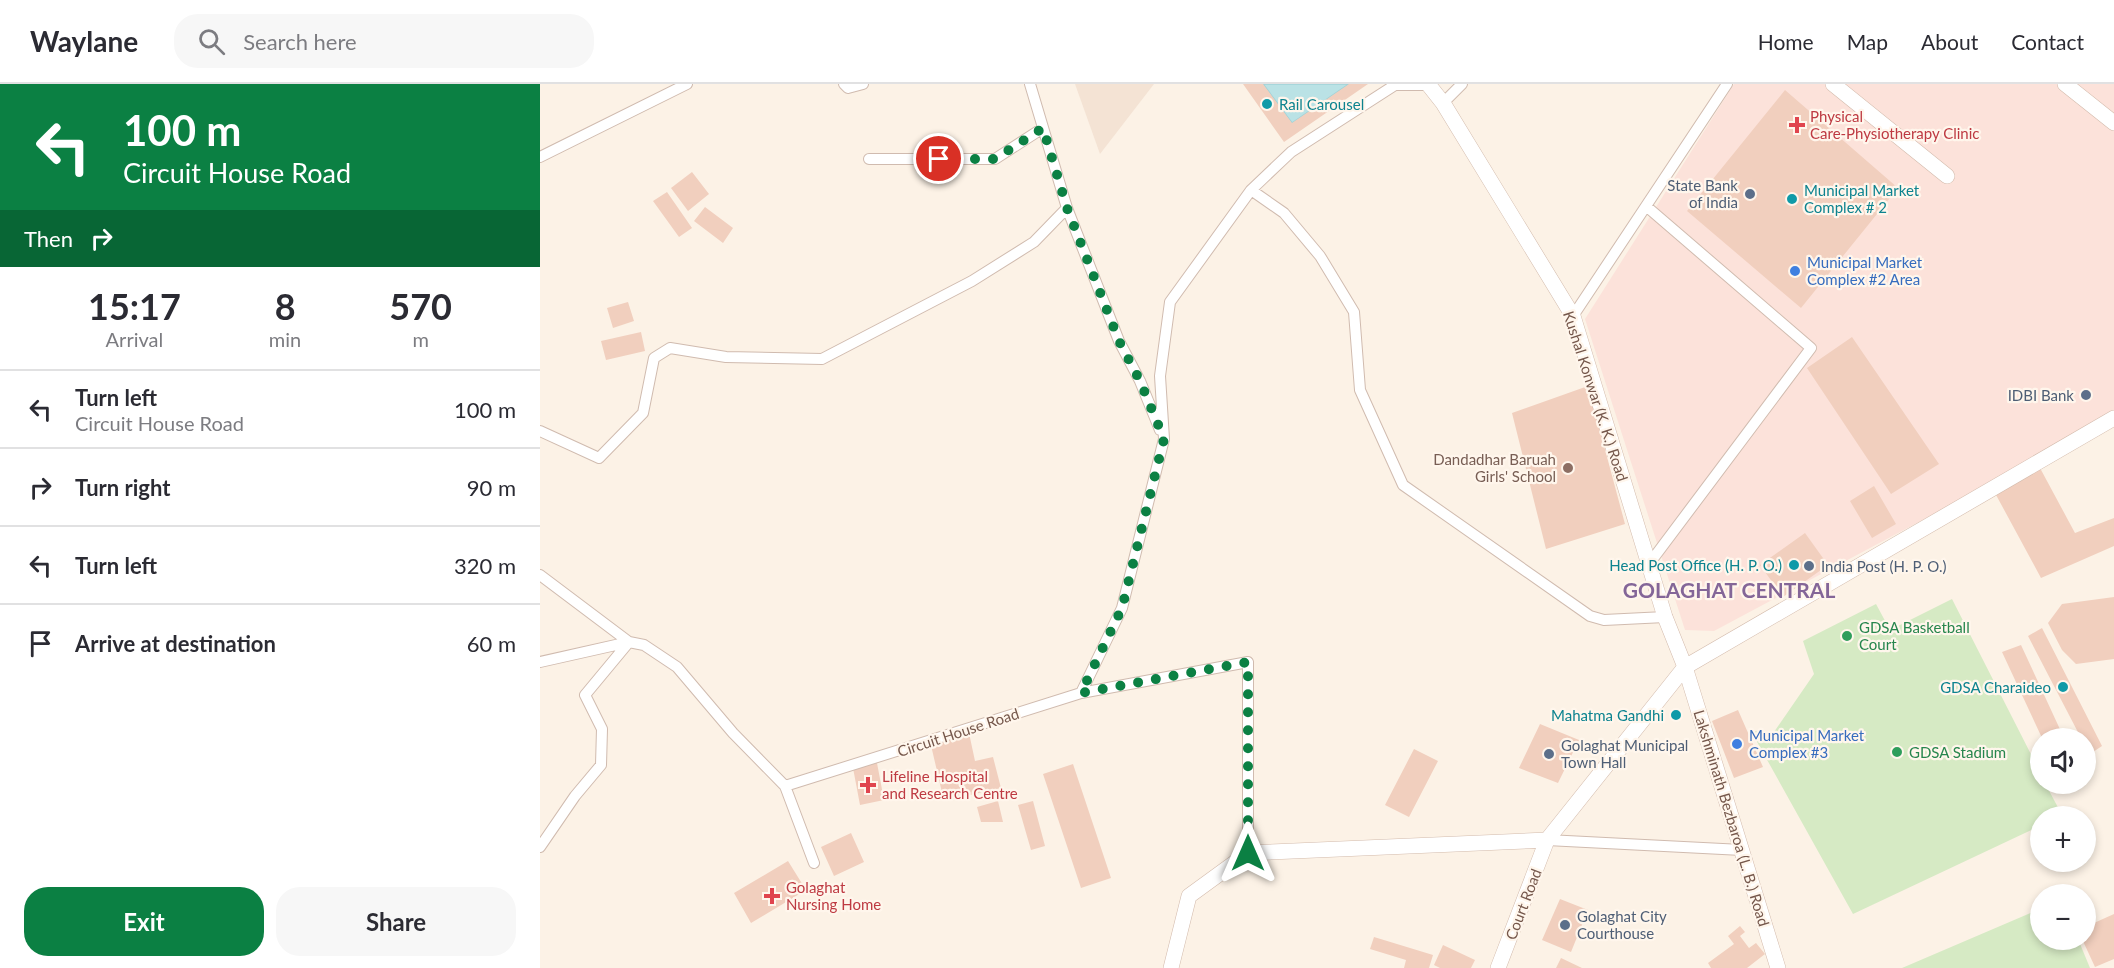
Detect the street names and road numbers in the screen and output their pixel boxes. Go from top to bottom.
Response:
street label: Kushal Konwar (K. K.) Road [1560,309,1632,483]
street label: Circuit House Road [895,704,1021,760]
street label: Lakshminath Bezbaroa (L. B.) Road [1690,708,1774,928]
street label: Court Road [1501,866,1545,942]

